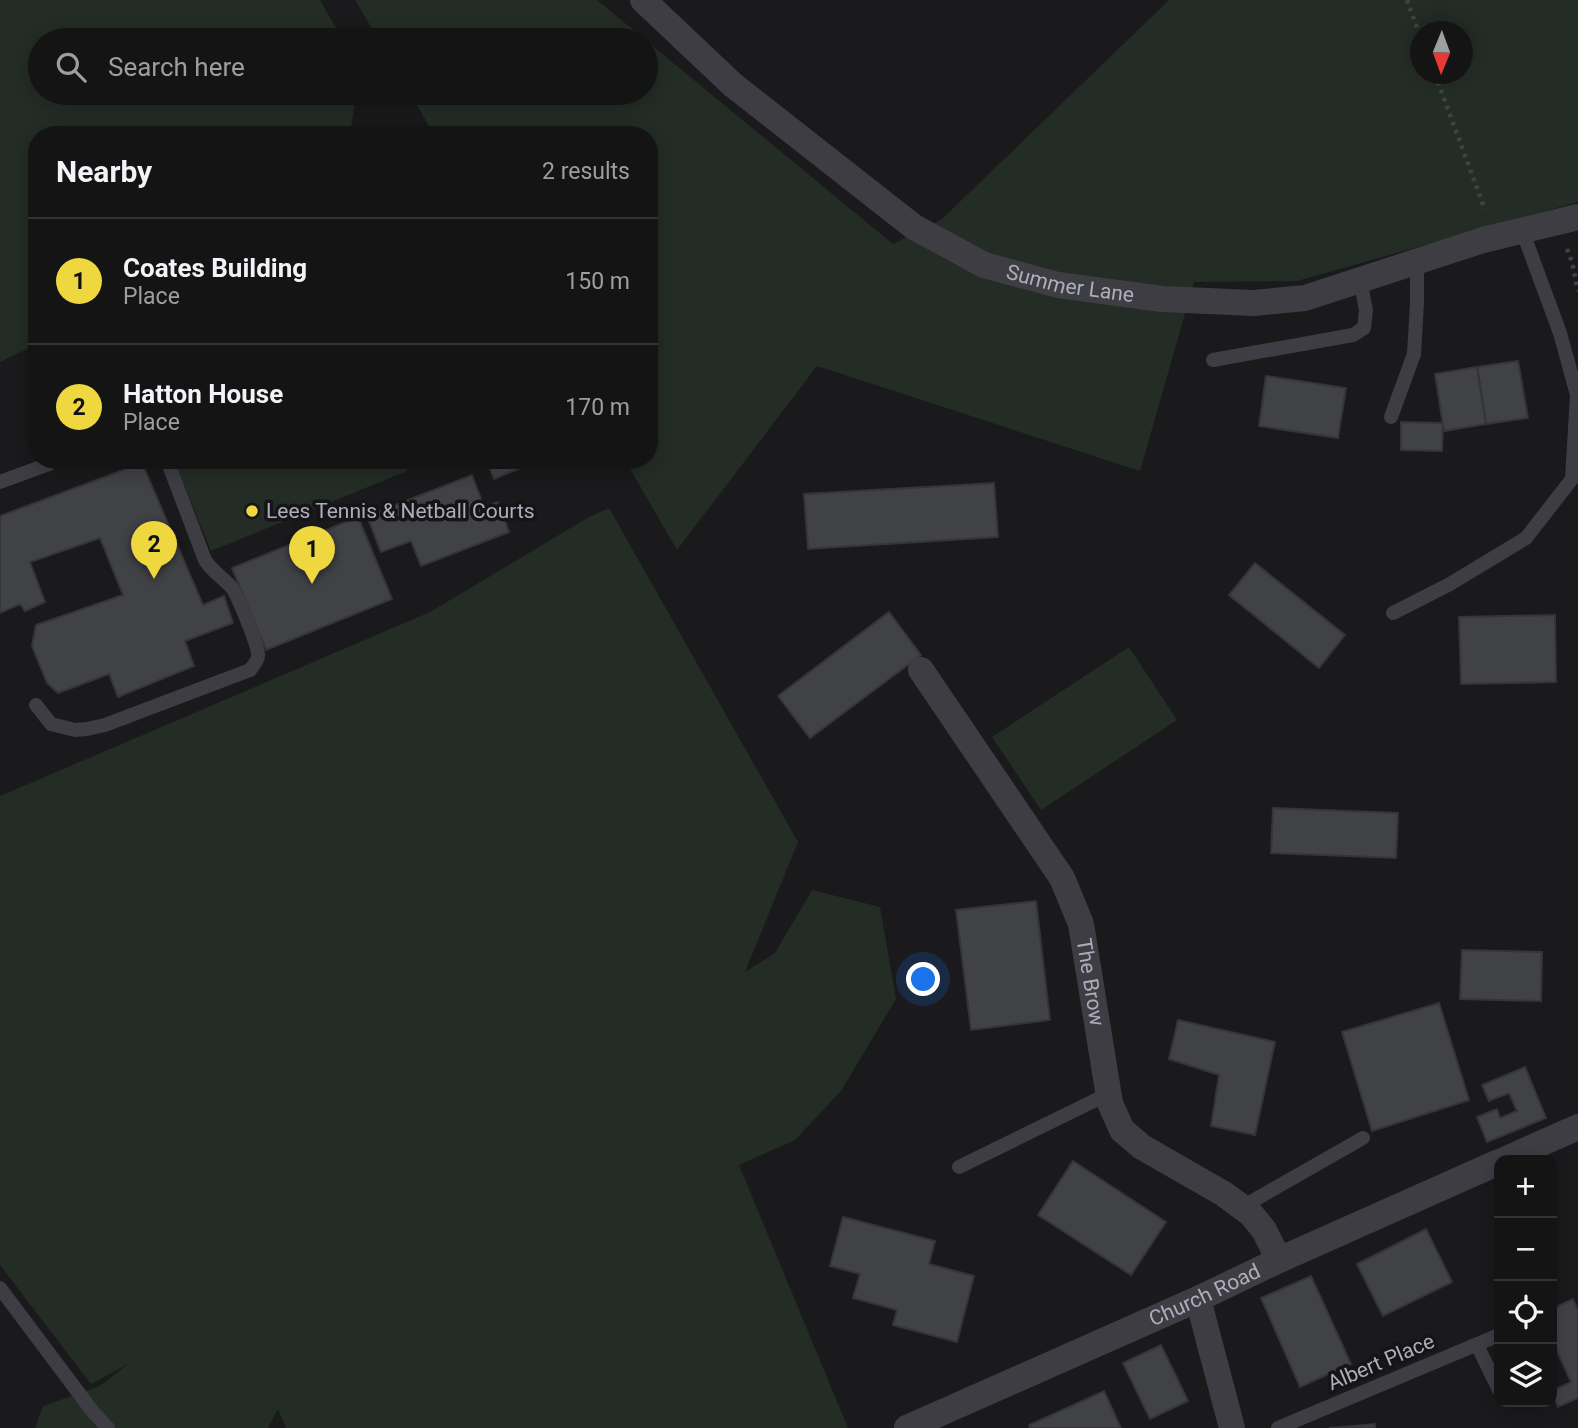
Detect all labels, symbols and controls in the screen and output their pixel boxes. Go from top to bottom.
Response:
north arrow [1410,21,1473,84]
search box [28,28,658,105]
icon: search [52,48,90,86]
text: Search here [108,52,245,82]
text: Nearby [56,154,152,189]
text: 2 results [542,158,630,185]
text: Coates Building [123,253,307,283]
street label: Summer Lane [1004,260,1136,307]
text: 1 [72,268,86,295]
text: 150 m [565,268,630,295]
text: Place [123,283,180,310]
text: Hatton House [123,379,283,409]
text: 2 [72,394,86,421]
text: 170 m [565,394,630,421]
text: Place [123,409,180,436]
place label: Lees Tennis & Netball Courts [266,499,535,523]
marker: Lees Tennis & Netball Courts [244,503,260,519]
pin: 2 [131,521,177,579]
pin: 1 [289,526,335,584]
street label: The Brow [1072,937,1109,1028]
your location [906,962,940,996]
map controls [1494,1155,1557,1407]
button: + [1494,1155,1557,1218]
button: − [1494,1218,1557,1281]
street label: Church Road [1145,1259,1264,1331]
button: locate [1494,1281,1557,1344]
street label: Albert Place [1324,1329,1438,1395]
button: layers [1494,1344,1557,1407]

